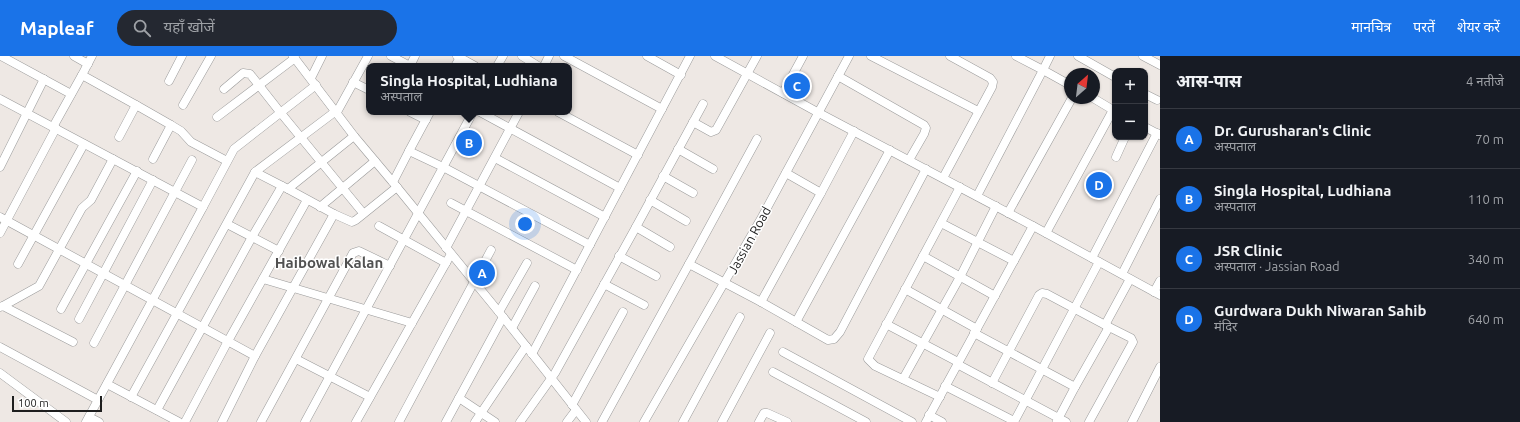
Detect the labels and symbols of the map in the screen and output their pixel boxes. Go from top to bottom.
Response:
north arrow [1064,68,1100,104]
pin: C [784,71,810,101]
pin: B [456,128,482,158]
pin: D [1086,170,1112,200]
street label: Jassian Road [725,204,773,276]
your location [515,214,535,234]
district label: Haibowal Kalan [275,254,383,271]
pin: A [469,258,495,288]
scale bar [12,394,102,413]

